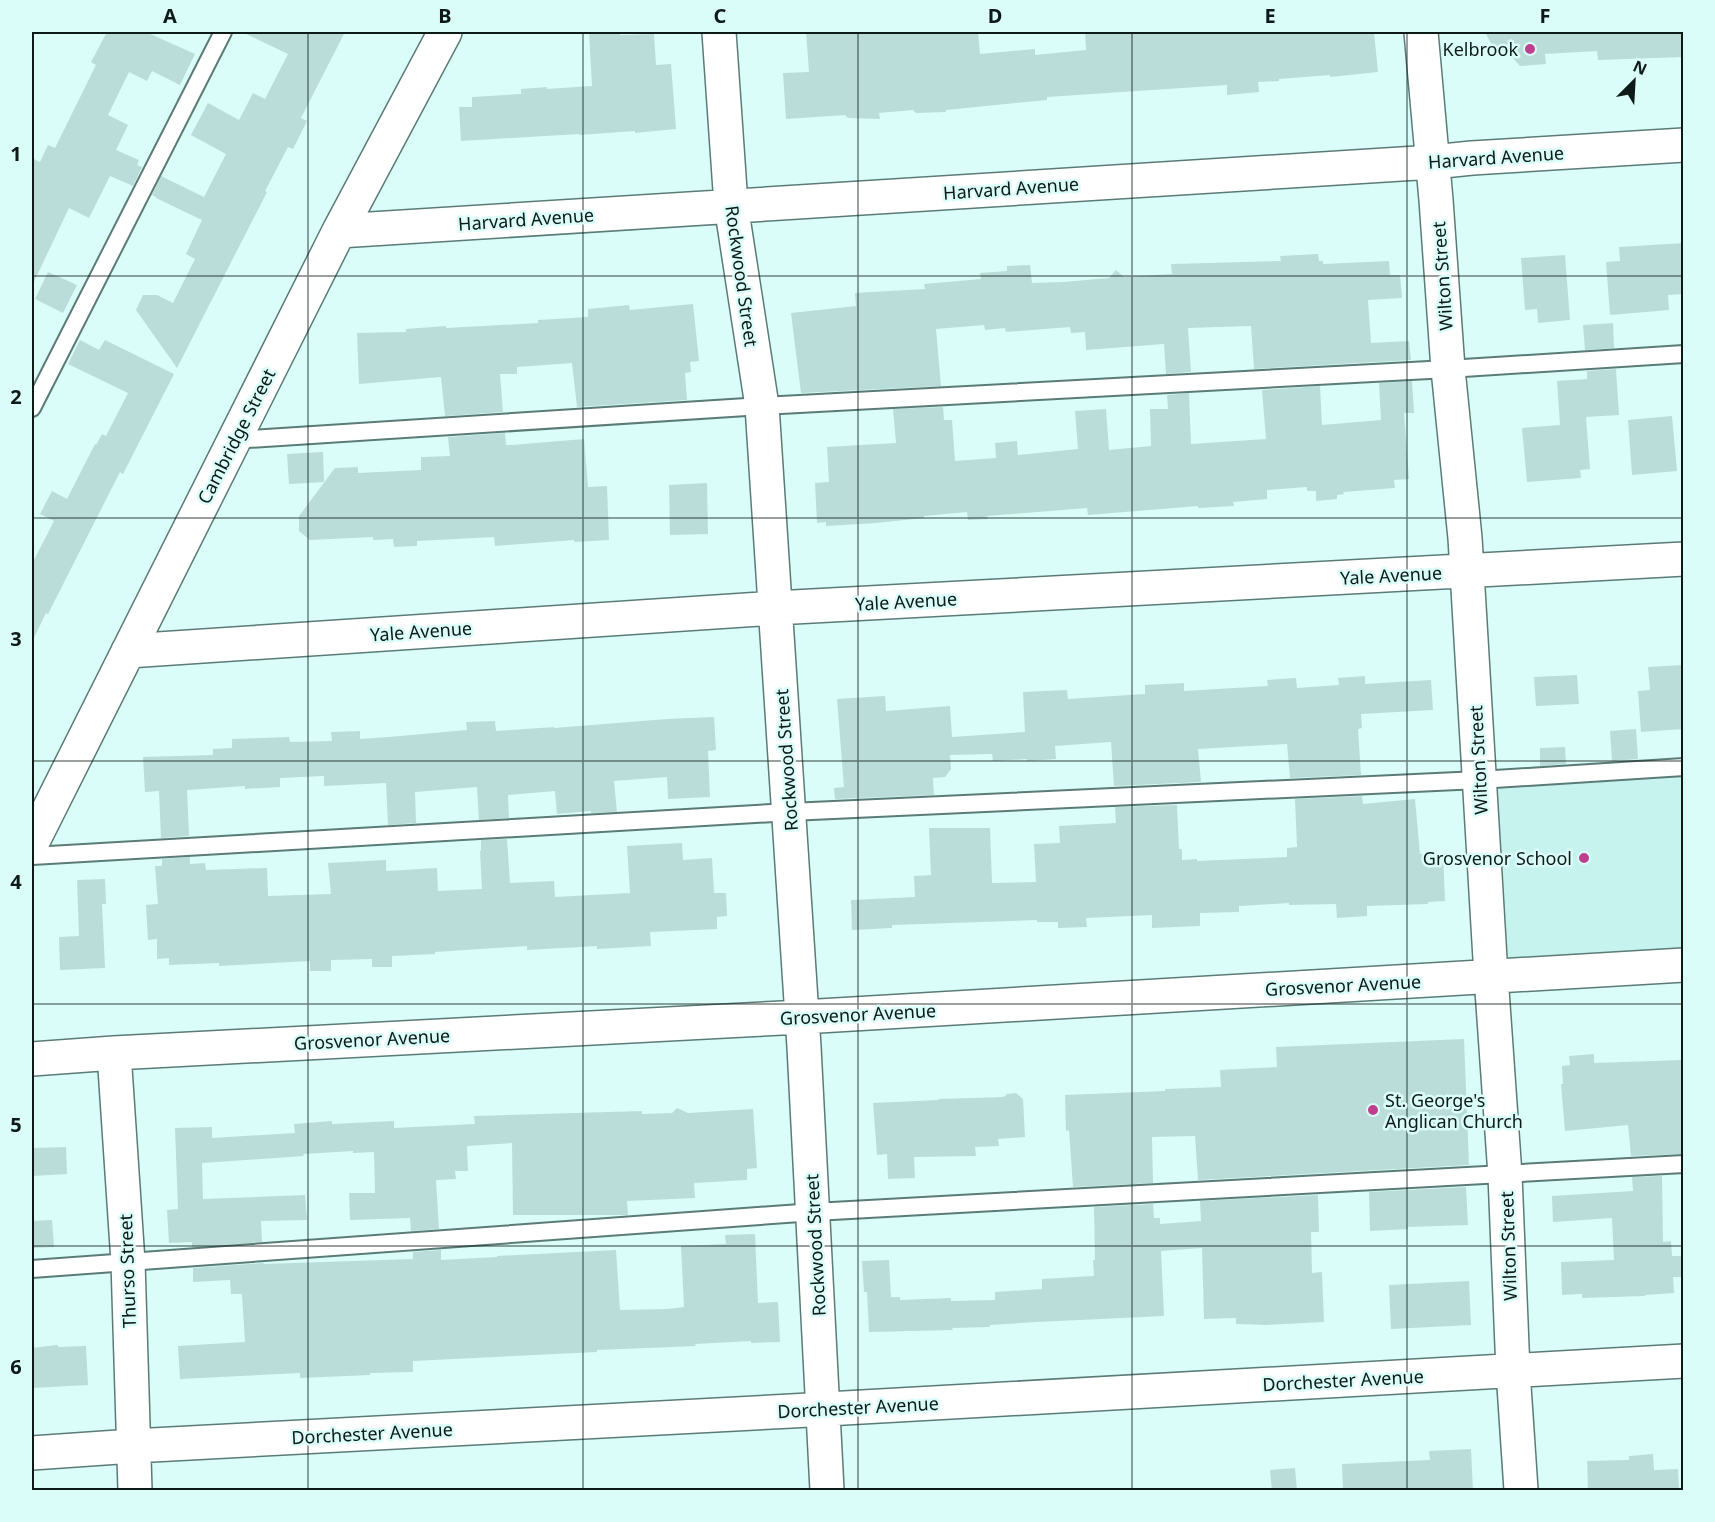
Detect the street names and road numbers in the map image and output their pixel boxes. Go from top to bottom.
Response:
street label: Harvard Avenue [1427,140,1565,174]
street label: Harvard Avenue [942,171,1080,205]
street label: Harvard Avenue [457,202,595,236]
street label: Rockwood Street [720,204,764,349]
street label: Wilton Street [1426,220,1458,331]
street label: Cambridge Street [192,364,281,508]
street label: Yale Avenue [1339,560,1443,590]
street label: Yale Avenue [854,586,958,616]
street label: Yale Avenue [369,615,473,647]
street label: Rockwood Street [769,688,803,832]
street label: Wilton Street [1463,704,1493,815]
street label: Grosvenor Avenue [1264,969,1422,1001]
street label: Grosvenor Avenue [779,998,937,1030]
street label: Grosvenor Avenue [293,1023,451,1055]
street label: Rockwood Street [799,1173,831,1317]
street label: Wilton Street [1494,1190,1522,1301]
street label: Thurso Street [113,1213,141,1328]
street label: Dorchester Avenue [1262,1364,1424,1396]
street label: Dorchester Avenue [777,1391,939,1423]
street label: Dorchester Avenue [291,1417,453,1449]

